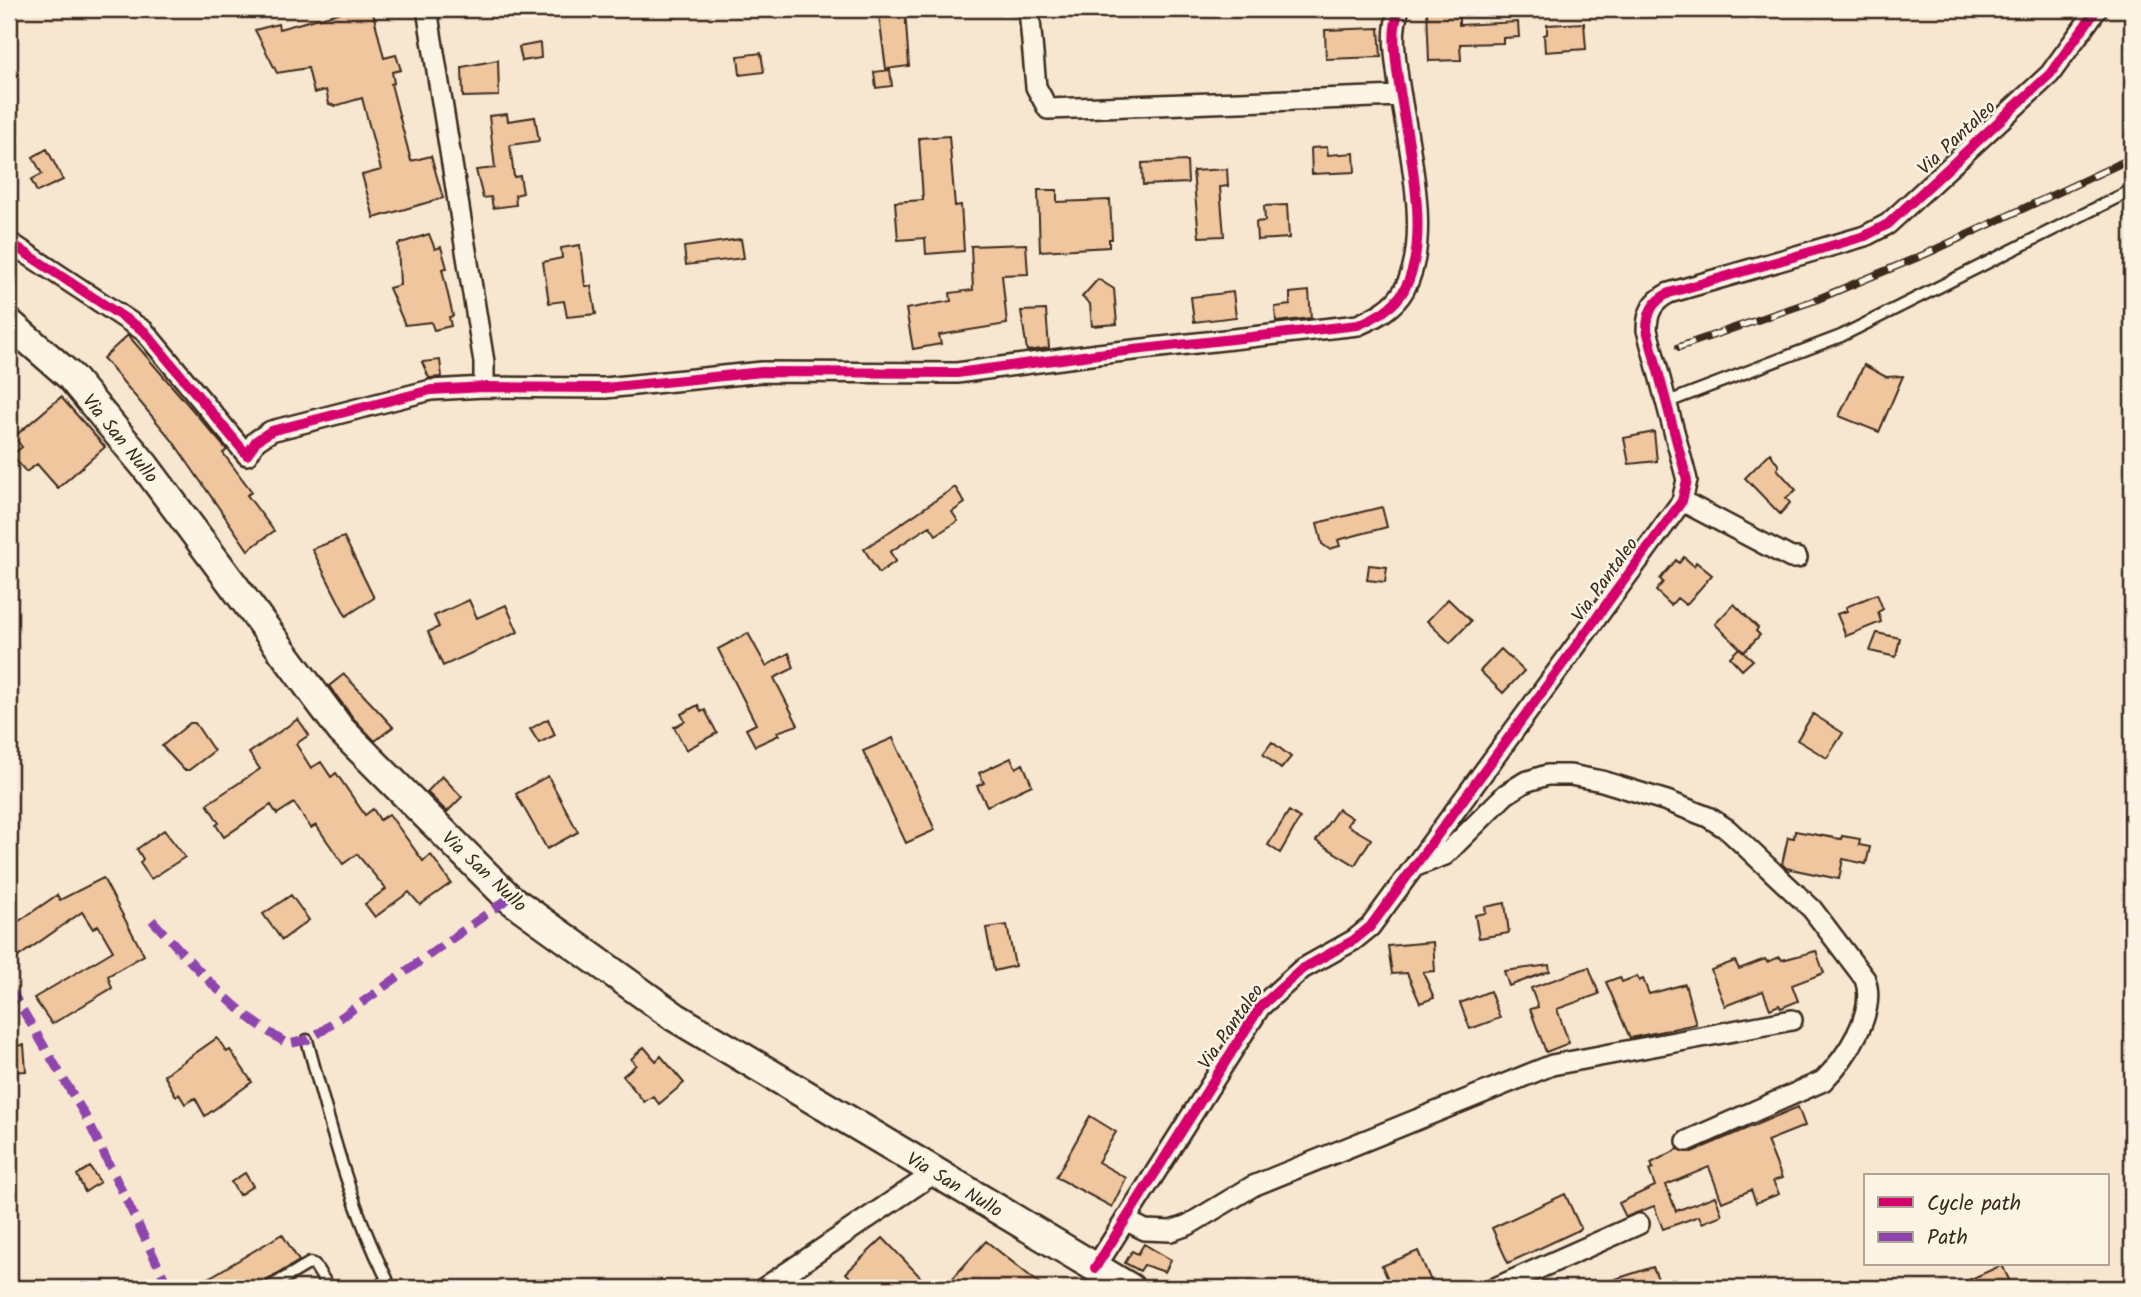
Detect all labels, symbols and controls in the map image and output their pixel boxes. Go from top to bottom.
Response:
street label: Via Pantaleo [1911,94,2004,183]
street label: Via San Nullo [74,388,165,491]
street label: Via Pantaleo [1565,531,1647,629]
street label: Via San Nullo [434,825,533,920]
street label: Via Pantaleo [1191,978,1272,1076]
street label: Via San Nullo [900,1145,1008,1226]
legend [1864,1174,2110,1266]
text: Cycle path [1927,1188,2021,1221]
text: Path [1927,1222,1968,1255]

